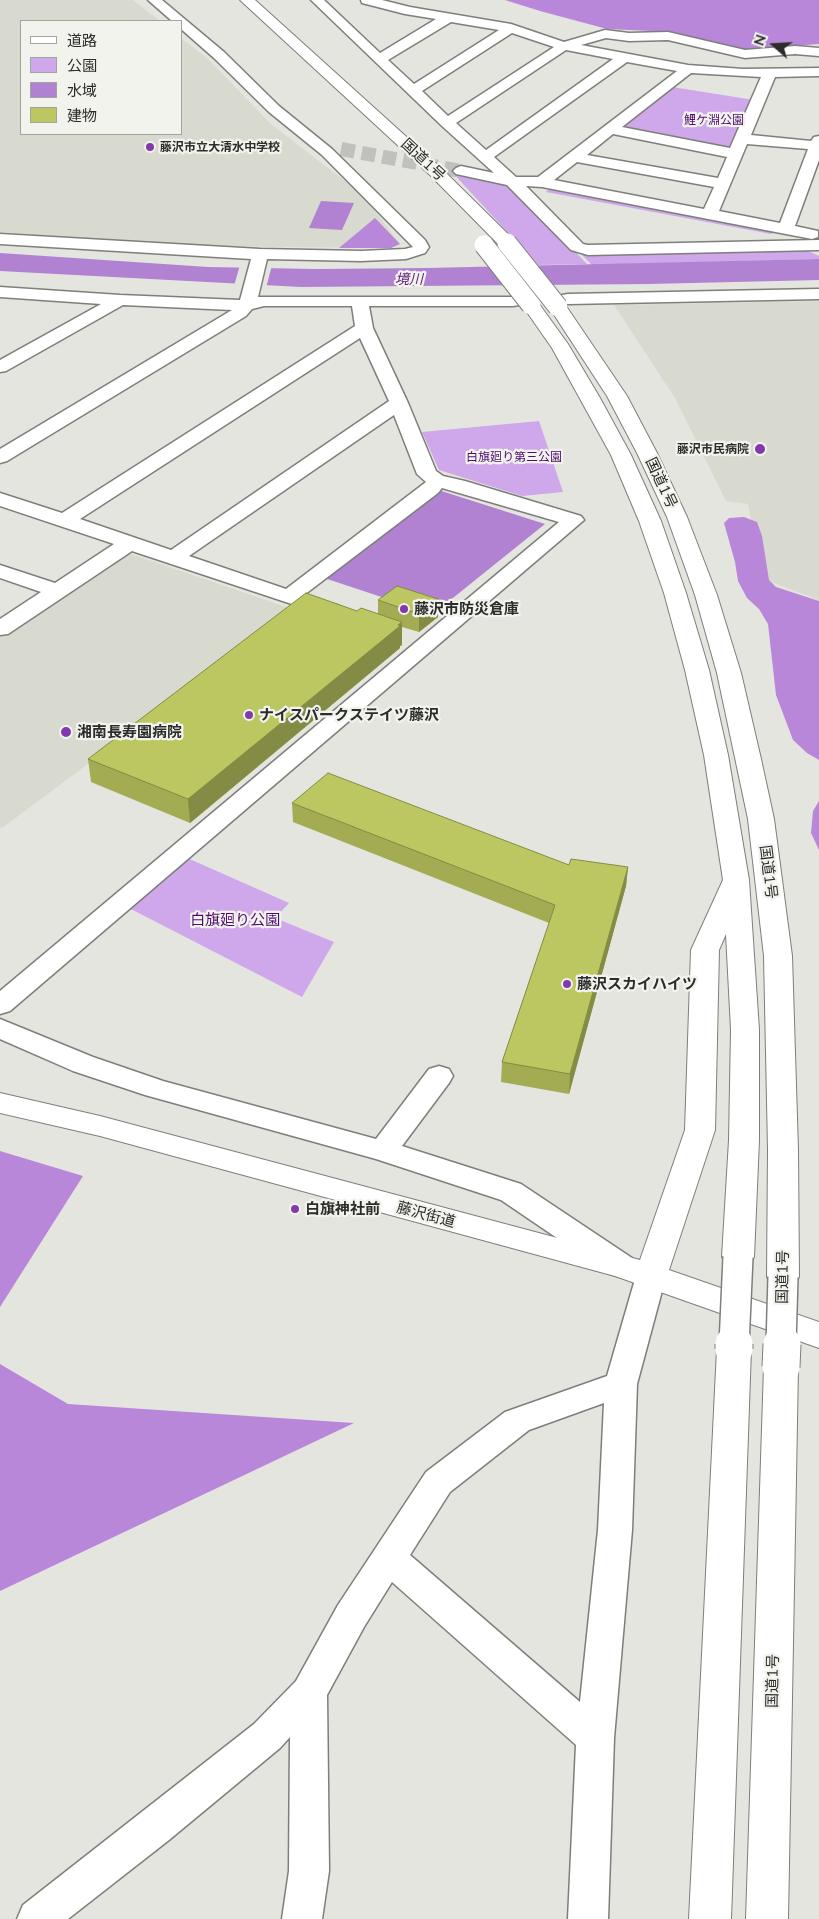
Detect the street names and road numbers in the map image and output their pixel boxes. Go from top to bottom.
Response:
street label: 国道1号 [397,135,449,185]
street label: 国道1号 [641,455,681,511]
street label: 国道1号 [756,844,780,900]
street label: 藤沢街道 [395,1199,457,1231]
street label: 国道1号 [774,1250,792,1304]
street label: 国道1号 [764,1654,782,1708]

